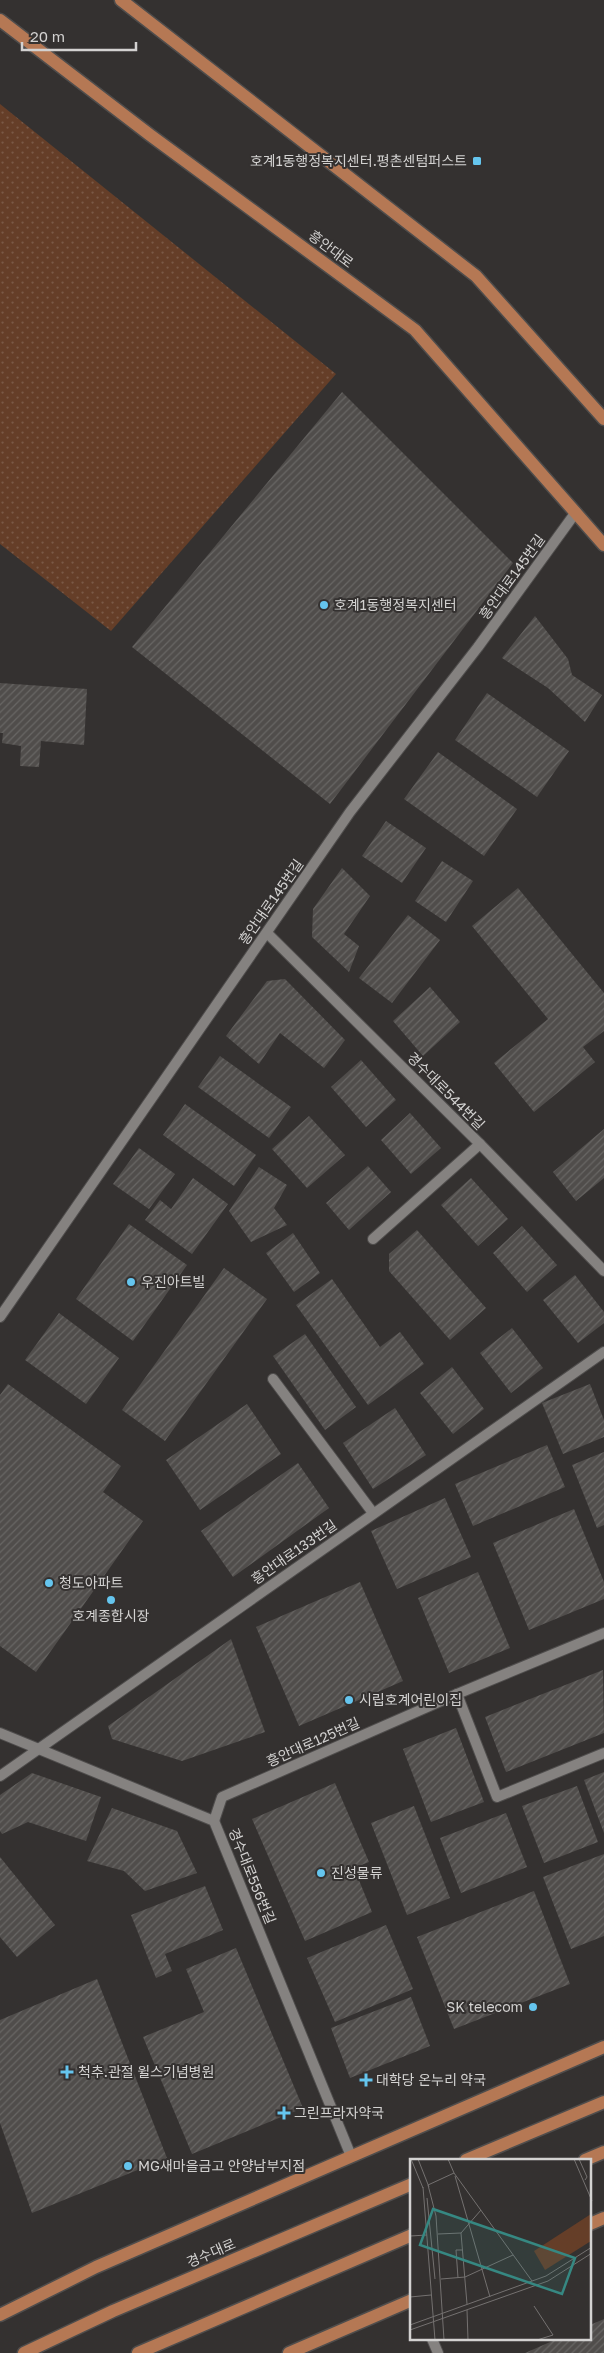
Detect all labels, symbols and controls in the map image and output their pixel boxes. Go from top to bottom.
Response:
scale bar [22,20,136,52]
text: 20 m [30,27,65,45]
place label: 호계1동행정복지센터.평촌센텀퍼스트 [250,152,467,169]
marker: 호계1동행정복지센터.평촌센텀퍼스트 [471,155,483,167]
street label: 흥안대로 [306,226,357,271]
street label: 흥안대로145번길 [475,531,548,622]
place label: 호계1동행정복지센터 [334,596,457,613]
marker: 호계1동행정복지센터 [318,599,330,611]
street label: 흥안대로145번길 [235,856,306,948]
street label: 경수대로544번길 [404,1048,489,1133]
place label: 우진아트빌 [141,1273,205,1290]
marker: 우진아트빌 [125,1276,137,1288]
street label: 흥안대로133번길 [248,1516,340,1587]
place label: 청도아파트 [59,1574,124,1591]
marker: 청도아파트 [43,1577,55,1589]
marker: 호계종합시장 [105,1594,117,1606]
place label: 호계종합시장 [72,1607,150,1624]
place label: 시립호계어린이집 [359,1691,462,1708]
marker: 시립호계어린이집 [343,1694,355,1706]
street label: 흥안대로125번길 [264,1713,362,1770]
street label: 경수대로556번길 [225,1825,279,1926]
place label: 진성물류 [331,1864,383,1881]
marker: 진성물류 [315,1867,327,1879]
place label: SK telecom [446,1998,523,2015]
marker: SK telecom [527,2001,539,2013]
place label: 척추.관절 윌스기념병원 [78,2063,215,2080]
marker: 척추.관절 윌스기념병원 [60,2065,74,2079]
place label: 대학당 온누리 약국 [376,2071,486,2088]
marker: 대학당 온누리 약국 [360,2074,372,2086]
place label: 그린프라자약국 [294,2104,384,2121]
marker: 그린프라자약국 [278,2107,290,2119]
place label: MG새마을금고 안양남부지점 [138,2157,305,2174]
inset map [410,2159,592,2340]
marker: MG새마을금고 안양남부지점 [122,2160,134,2172]
street label: 경수대로 [184,2235,238,2270]

